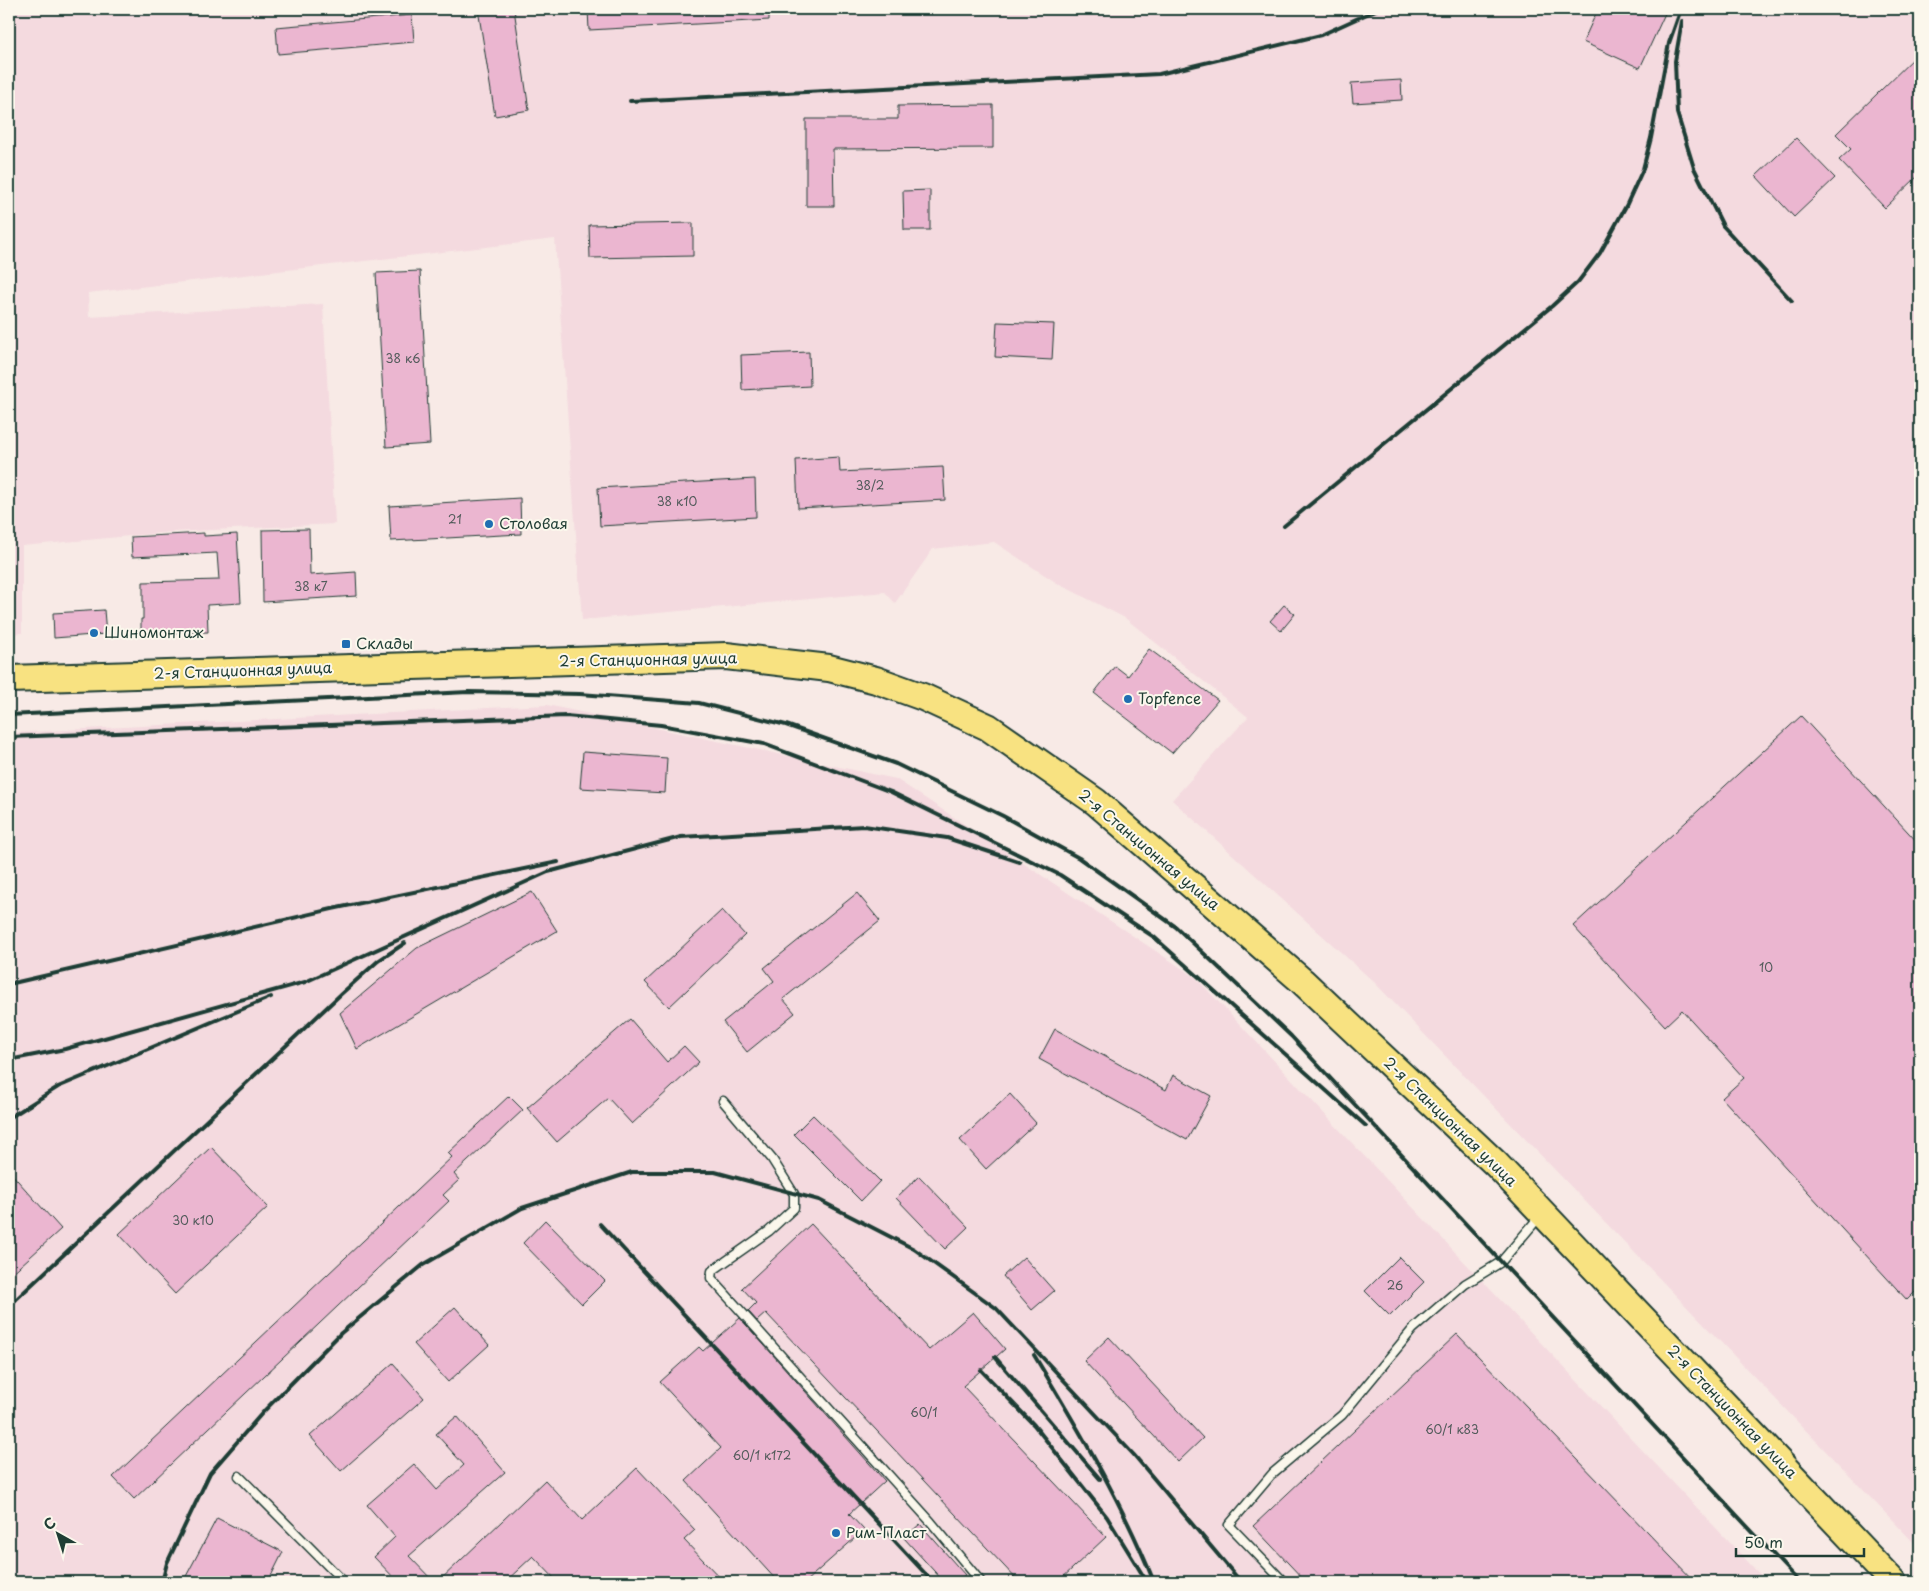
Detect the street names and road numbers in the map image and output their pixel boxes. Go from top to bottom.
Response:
street label: 2-я Станционная улица [559,645,738,672]
street label: 2-я Станционная улица [153,655,333,684]
street label: 2-я Станционная улица [1074,783,1226,915]
street label: 2-я Станционная улица [1379,1051,1524,1191]
street label: 2-я Станционная улица [1663,1339,1804,1483]

